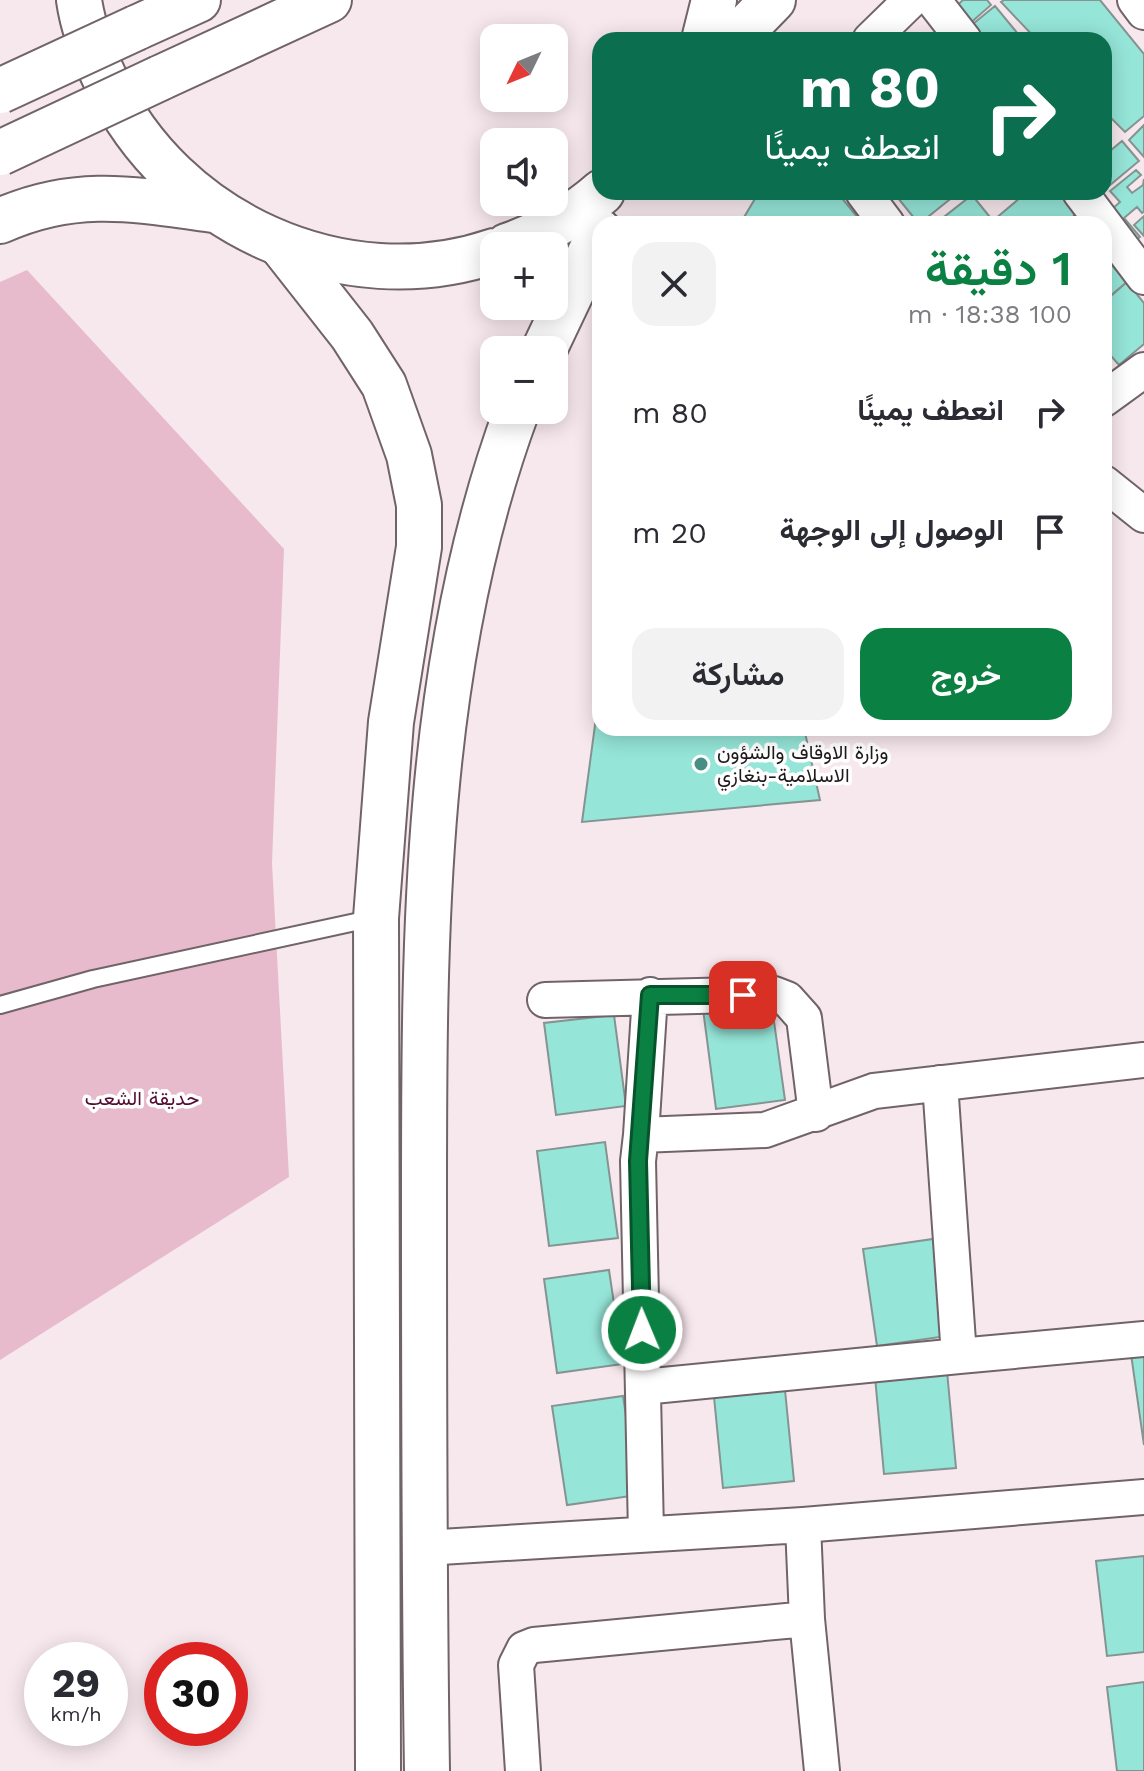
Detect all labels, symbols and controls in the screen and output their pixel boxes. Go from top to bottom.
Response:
north arrow [480,24,568,112]
map controls [480,24,568,424]
text: 80 m [800,55,940,121]
icon: right [968,64,1072,168]
text: انعطف يمينًا [764,126,940,168]
button: sound [480,128,568,216]
button: + [480,232,568,320]
text: 1 دقيقة [925,240,1072,297]
button: close [632,242,716,326]
text: 100 m · 18:38 [908,299,1072,329]
button: − [480,336,568,424]
icon: right [1028,390,1072,434]
text: انعطف يمينًا [857,392,1004,427]
text: 80 m [632,395,708,430]
icon: arrive [1028,510,1072,554]
text: الوصول إلى الوجهة [779,512,1004,547]
text: 20 m [632,515,707,550]
button: مشاركة [632,628,844,720]
button: خروج [860,628,1072,720]
place label: وزارة الاوقاف والشؤون الاسلامية-بنغازي [717,740,888,792]
marker: وزارة الاوقاف والشؤون الاسلامية-بنغازي [692,755,710,773]
pin [709,961,777,1029]
icon: arrive [721,973,765,1017]
park label: حديقة الشعب [85,1086,199,1110]
position arrow [600,1288,684,1372]
speed limit sign: 30 [144,1642,248,1746]
text: 29 [52,1660,100,1707]
text: km/h [50,1702,102,1726]

